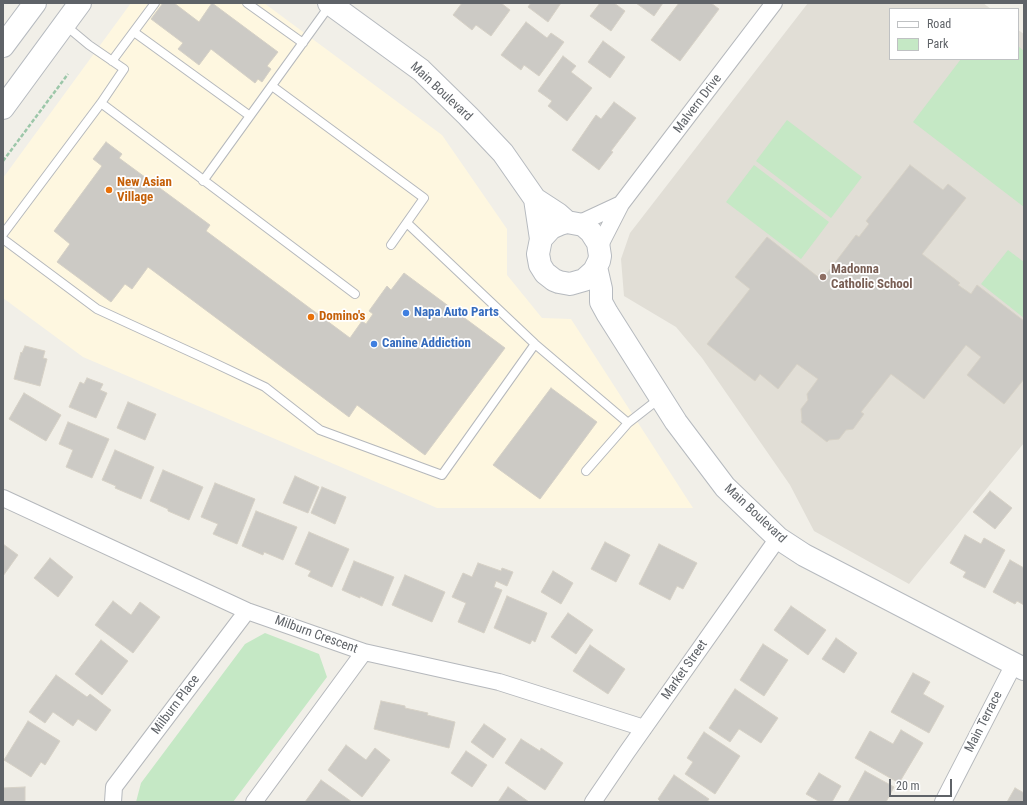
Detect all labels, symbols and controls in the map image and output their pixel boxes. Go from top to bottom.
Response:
legend [889,8,1019,60]
text: Road [927,17,951,31]
text: Park [927,37,948,51]
street label: Main Boulevard [407,59,475,125]
street label: Malvern Drive [671,71,725,137]
place label: New Asian Village [117,175,172,206]
marker: New Asian Village [104,185,114,195]
place label: Madonna Catholic School [831,262,913,293]
marker: Madonna Catholic School [818,272,828,282]
place label: Napa Auto Parts [414,305,499,321]
marker: Napa Auto Parts [401,308,411,318]
place label: Domino's [319,309,365,325]
marker: Domino's [306,312,316,322]
place label: Canine Addiction [382,336,471,352]
marker: Canine Addiction [369,339,379,349]
street label: Main Boulevard [721,481,789,547]
street label: Milburn Crescent [272,613,360,657]
street label: Market Street [659,637,711,703]
street label: Milburn Place [149,672,203,738]
street label: Main Terrace [962,689,1006,755]
scale bar [891,771,954,797]
text: 20 m [896,779,920,793]

